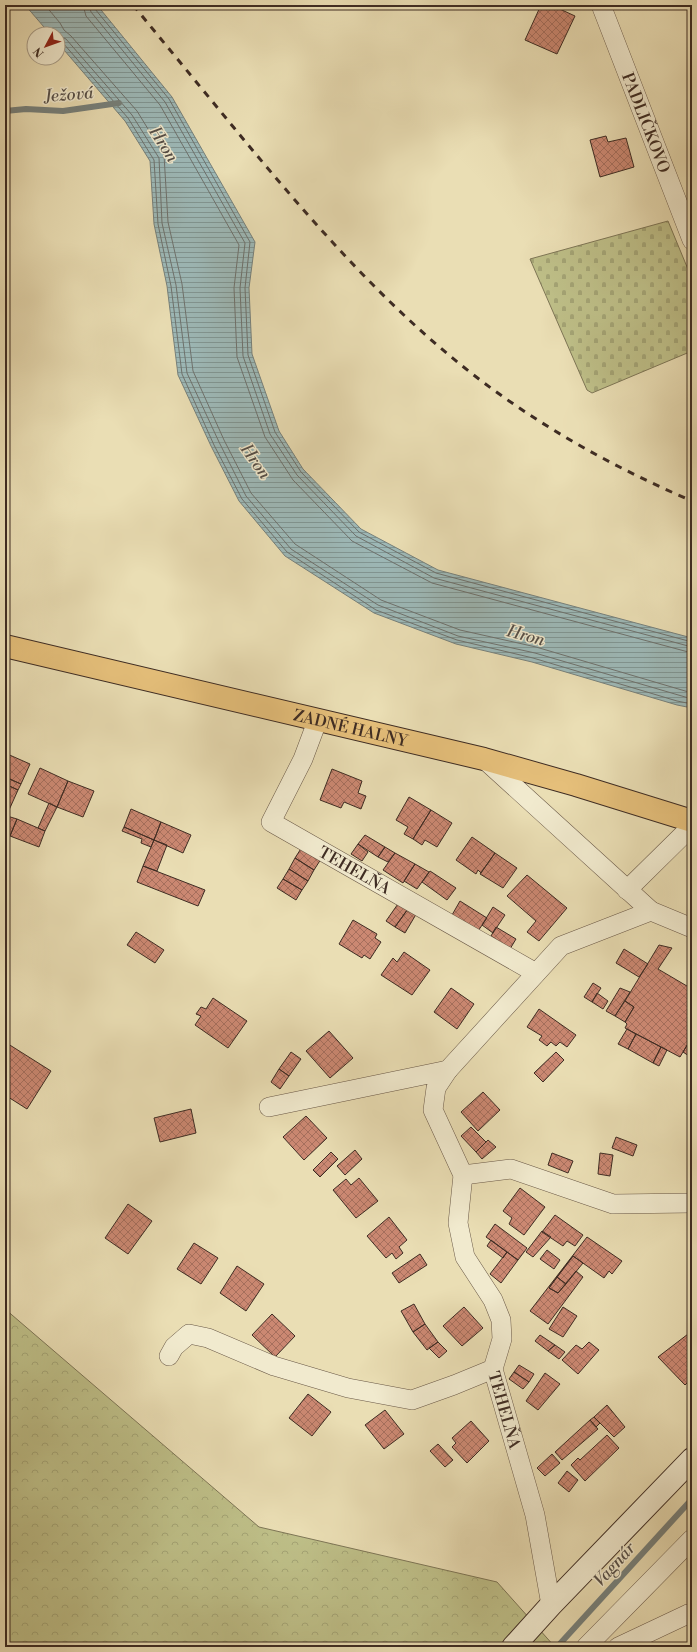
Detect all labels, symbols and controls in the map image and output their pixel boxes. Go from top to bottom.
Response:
north arrow [26,26,66,66]
text: N [31,44,47,60]
street label: PADLIČKOVO [617,70,674,176]
water label: Ježová [42,82,95,108]
water label: Hron [143,122,183,167]
water label: Hron [235,439,276,484]
water label: Hron [503,620,548,652]
street label: ZADNÉ HALNY [291,705,411,752]
street label: TEHELŇA [315,842,395,900]
street label: TEHELŇA [483,1369,525,1452]
water label: Vagnár [589,1537,641,1592]

